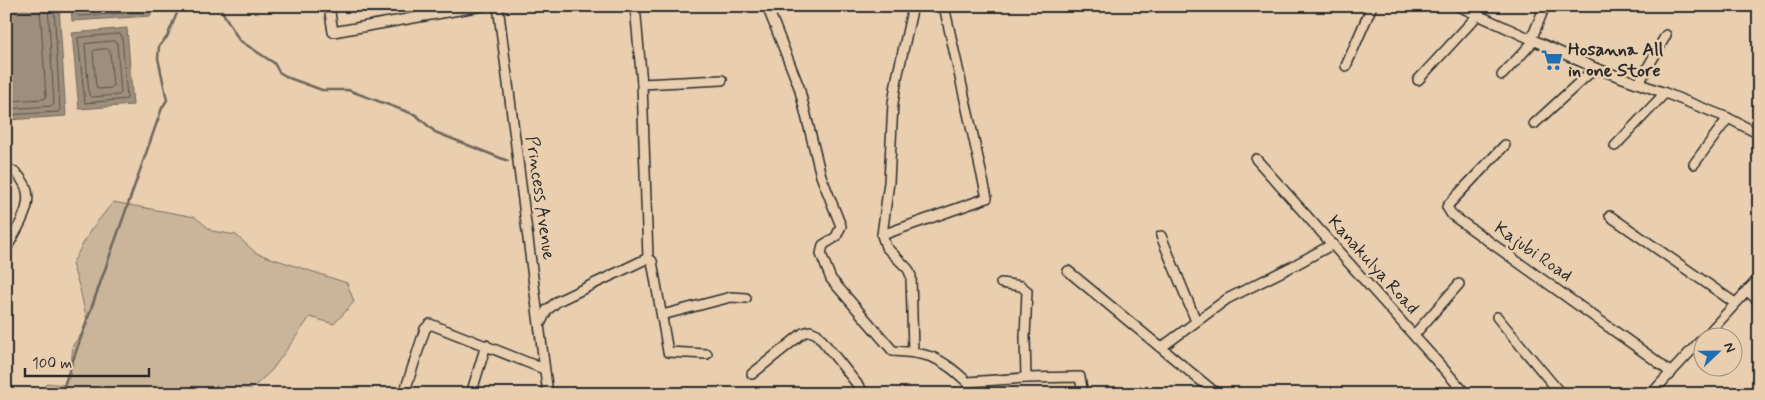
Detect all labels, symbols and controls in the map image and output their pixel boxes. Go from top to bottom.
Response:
place label: Hosanna All in one Store [1568,38,1664,83]
supermarket icon: Hosanna All in one Store [1539,47,1565,73]
street label: Princess Avenue [519,135,561,261]
street label: Kanakulya Road [1322,210,1424,320]
street label: Kajubi Road [1489,216,1577,288]
north arrow [1692,328,1742,378]
text: N [1719,340,1739,355]
scale bar [25,345,149,377]
text: 100 m [32,354,72,374]

